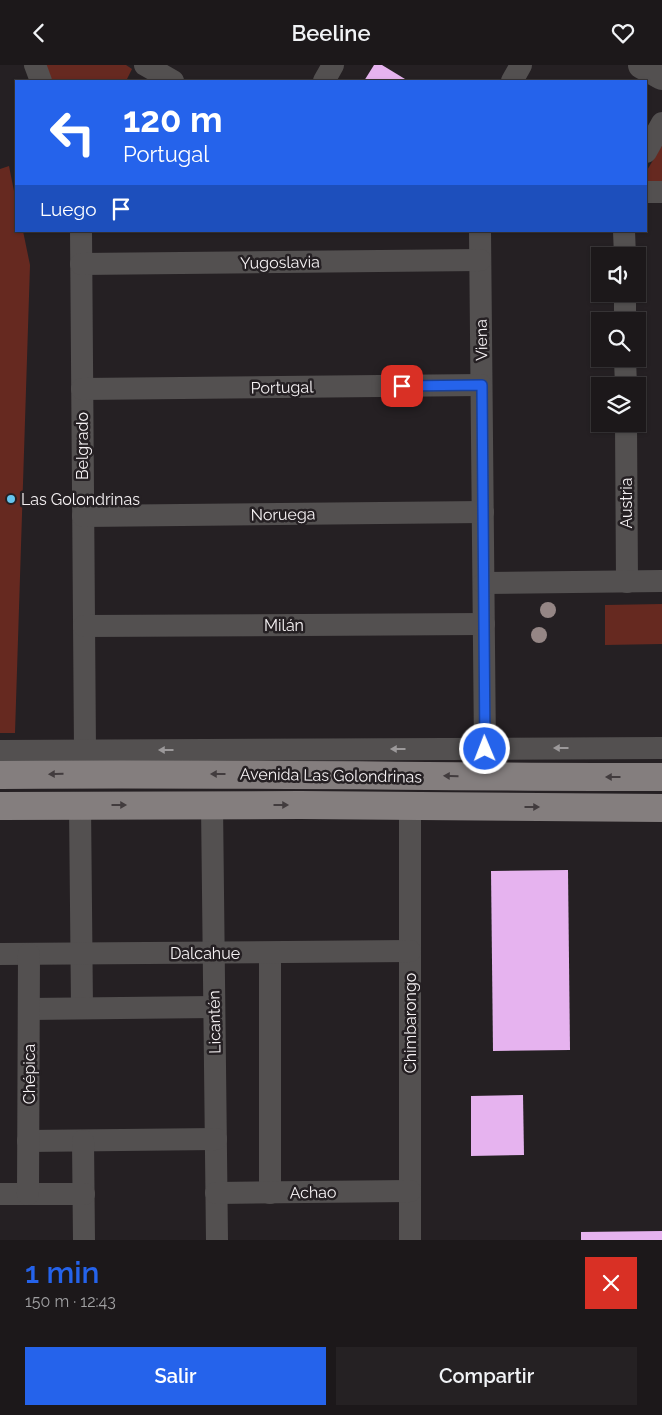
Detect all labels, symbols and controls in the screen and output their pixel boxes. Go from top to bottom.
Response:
icon: back [25,19,53,47]
icon: heart [609,19,637,47]
text: Beeline [291,20,371,46]
text: 120 m [123,99,223,140]
icon: left [40,100,105,165]
text: Portugal [123,141,209,167]
icon: arrive [107,195,135,223]
text: Luego [40,198,97,220]
map controls [591,247,646,432]
button: sound [591,247,646,302]
street label: Yugoslavia [240,252,320,273]
button: search [591,312,646,367]
street label: Viena [472,319,491,361]
pin [381,365,423,407]
icon: arrive [388,372,416,400]
street label: Portugal [250,377,314,398]
button: layers [591,377,646,432]
street label: Belgrado [73,412,92,480]
street label: Austria [617,477,636,529]
place label: Las Golondrinas [21,490,140,509]
marker: Las Golondrinas [5,493,17,505]
street label: Noruega [250,504,316,525]
street label: Milán [264,616,304,635]
position arrow [458,722,510,774]
one-way arrow [553,744,569,752]
one-way arrow [390,745,406,753]
one-way arrow [158,746,174,754]
street label: Avenida Las Golondrinas [240,764,423,787]
one-way arrow [48,770,64,778]
one-way arrow [210,770,226,778]
one-way arrow [443,772,459,780]
one-way arrow [605,773,621,781]
one-way arrow [111,801,127,809]
one-way arrow [273,801,289,809]
one-way arrow [524,803,540,811]
street label: Dalcahue [170,944,240,963]
street label: Chimbarongo [401,973,420,1073]
street label: Licantén [204,990,225,1054]
street label: Chépica [20,1044,39,1104]
street label: Achao [289,1183,337,1202]
text: 1 min [25,1255,100,1290]
button: close [585,1257,637,1309]
text: 150 m · 12:43 [25,1292,116,1311]
button: Salir [25,1347,326,1405]
button: Compartir [336,1347,637,1405]

